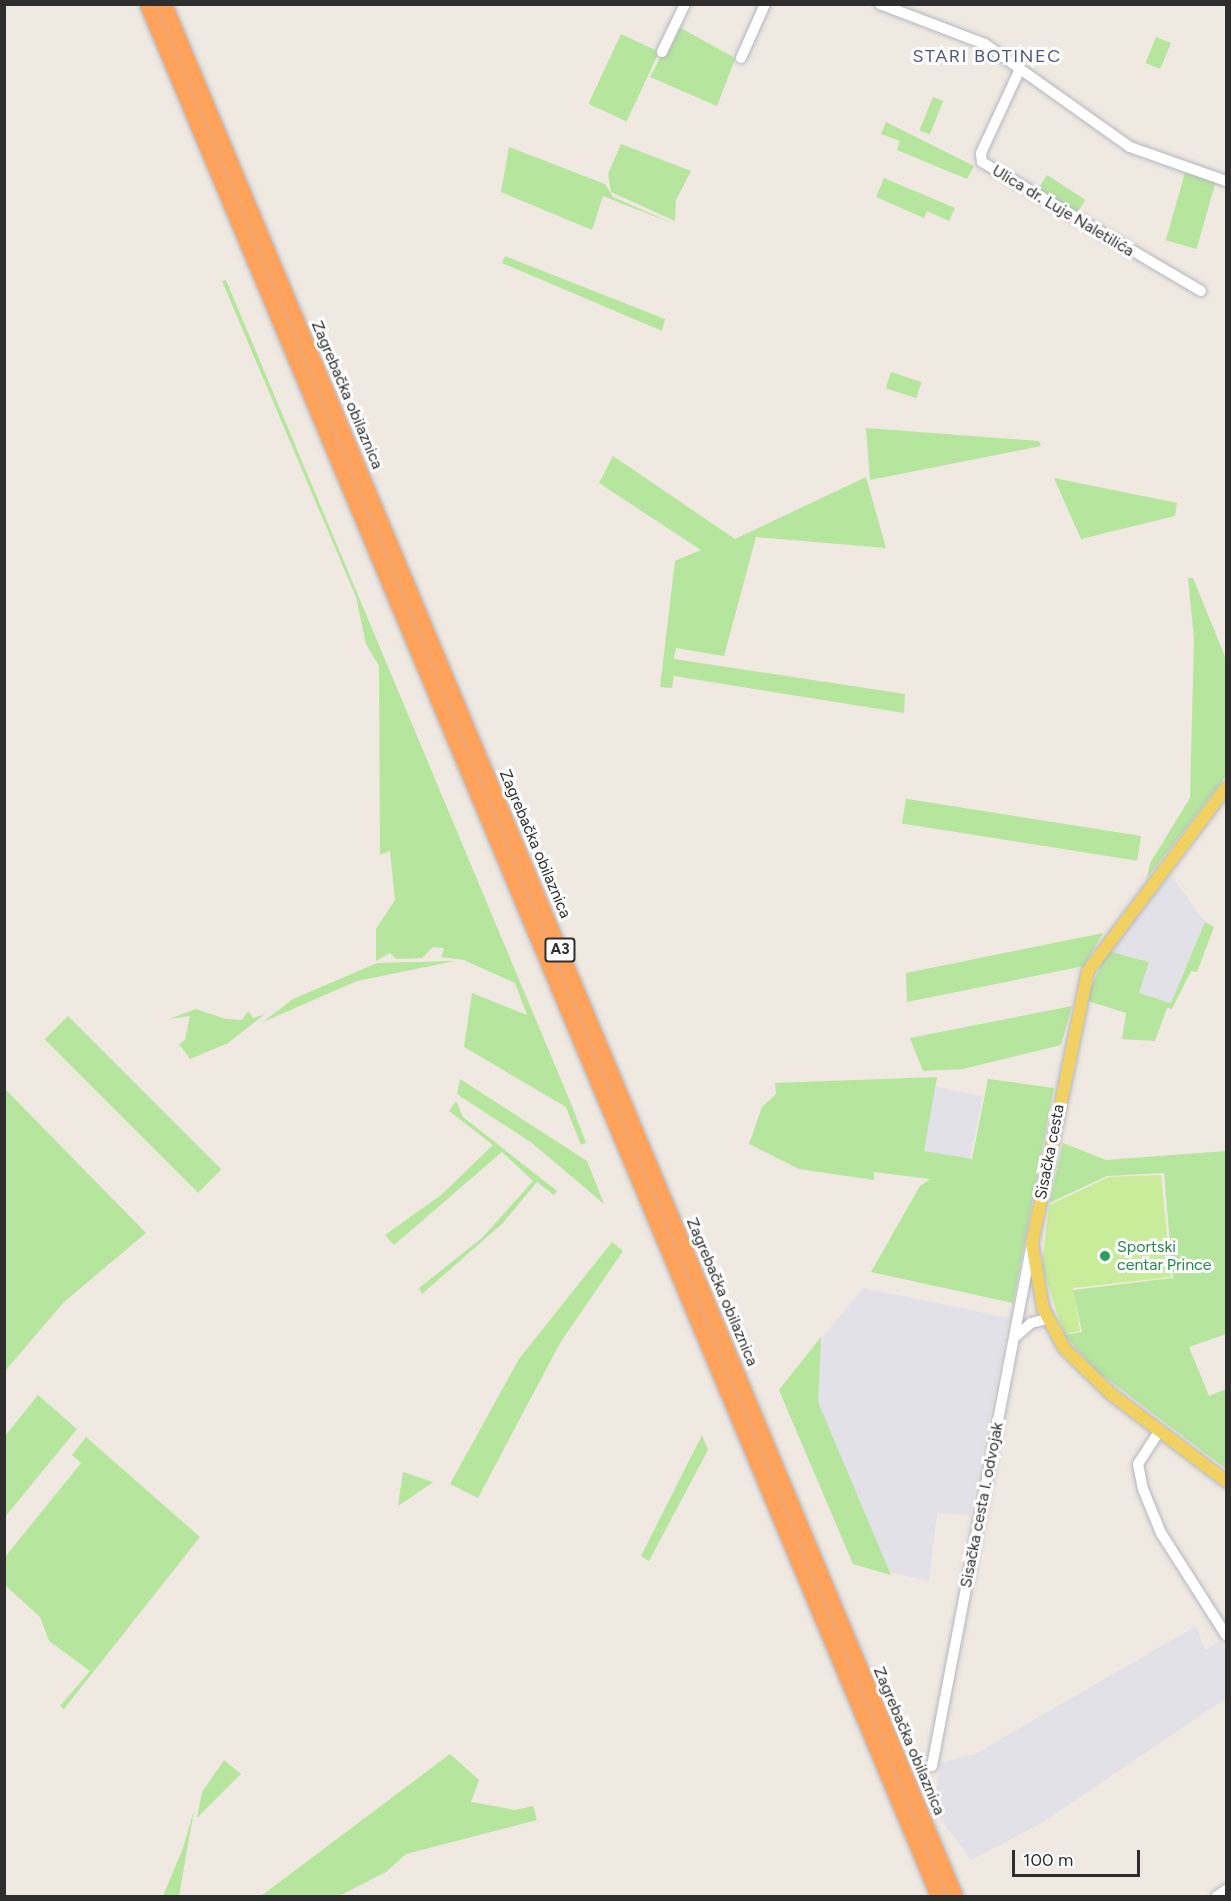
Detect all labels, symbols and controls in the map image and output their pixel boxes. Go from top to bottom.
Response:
district label: STARI BOTINEC [912,45,1062,67]
street label: Ulica dr. Luje Naletilića [989,161,1137,261]
street label: Zagrebačka obilaznica [307,318,387,472]
street label: Zagrebačka obilaznica [495,767,575,921]
road number: A3 [544,938,576,962]
street label: Sisačka cesta [1031,1103,1069,1201]
street label: Zagrebačka obilaznica [682,1215,762,1369]
place label: Sportski centar Prince [1117,1237,1211,1275]
marker: Sportski centar Prince [1098,1249,1112,1263]
street label: Sisačka cesta I. odvojak [957,1421,1007,1589]
street label: Zagrebačka obilaznica [869,1664,949,1818]
scale bar [1015,1838,1142,1876]
text: 100 m [1023,1849,1073,1871]

